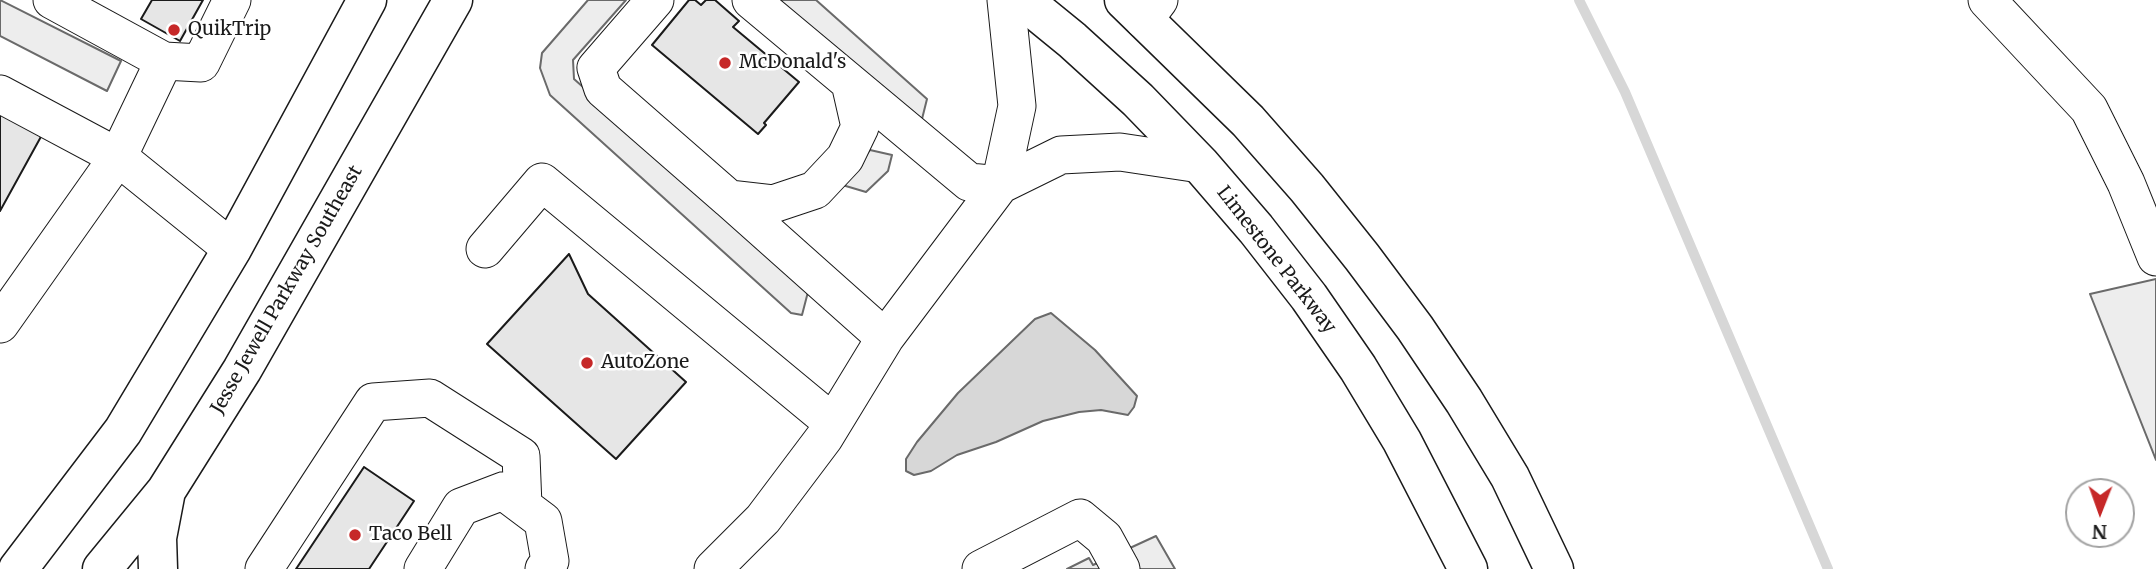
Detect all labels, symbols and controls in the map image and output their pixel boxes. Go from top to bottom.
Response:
place label: QuikTrip [188,19,271,41]
marker: QuikTrip [166,22,182,38]
place label: McDonald's [739,52,846,74]
marker: McDonald's [717,55,733,71]
street label: Jesse Jewell Parkway Southeast [206,162,368,418]
street label: Limestone Parkway [1212,182,1340,338]
place label: AutoZone [601,352,689,374]
marker: AutoZone [579,355,595,371]
north arrow [2065,478,2135,548]
text: N [2092,520,2107,544]
place label: Taco Bell [369,524,452,546]
marker: Taco Bell [347,527,363,543]

